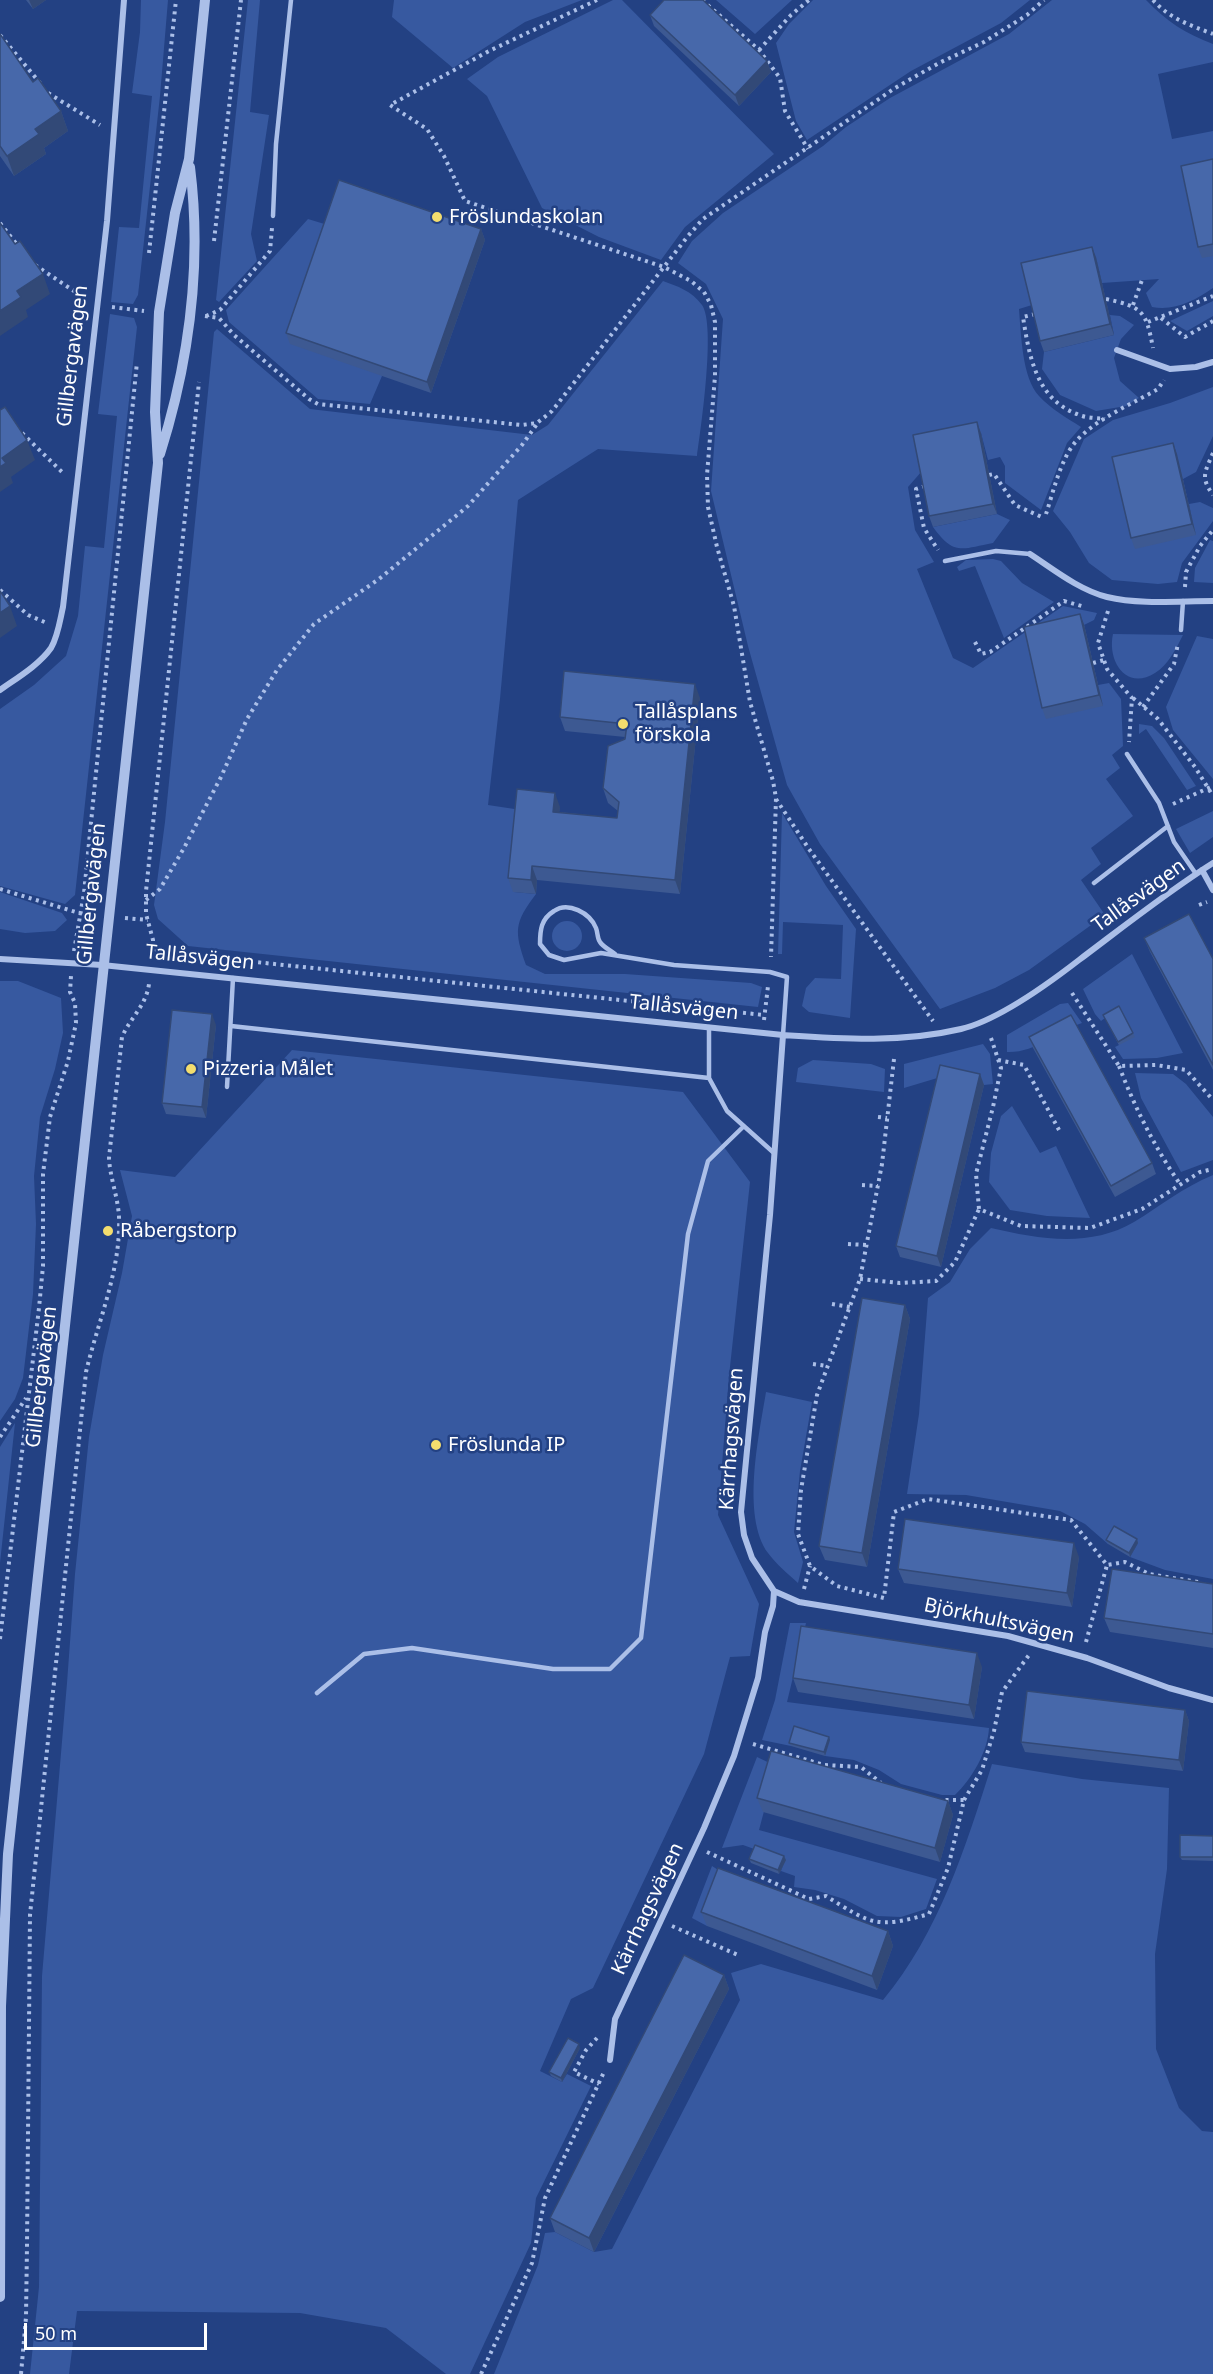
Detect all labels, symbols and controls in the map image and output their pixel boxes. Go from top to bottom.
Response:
place label: Fröslundaskolan [449,205,603,229]
marker: Fröslundaskolan [430,210,444,224]
street label: Gillbergavägen [52,284,94,428]
place label: Tallåsplans förskola [635,700,737,747]
marker: Tallåsplans förskola [616,717,630,731]
street label: Gillbergavägen [73,822,111,966]
street label: Tallåsvägen [1088,854,1190,938]
street label: Tallåsvägen [144,940,256,976]
street label: Tallåsvägen [628,990,740,1026]
place label: Pizzeria Målet [203,1057,333,1081]
marker: Pizzeria Målet [184,1062,198,1076]
place label: Råbergstorp [120,1219,237,1243]
marker: Råbergstorp [101,1224,115,1238]
street label: Gillbergavägen [21,1305,63,1449]
street label: Kärrhagsvägen [715,1367,749,1511]
place label: Fröslunda IP [448,1433,565,1457]
marker: Fröslunda IP [429,1438,443,1452]
street label: Björkhultsvägen [922,1593,1076,1649]
street label: Kärrhagsvägen [607,1839,689,1979]
scale bar [27,2311,210,2349]
text: 50 m [35,2321,77,2345]

